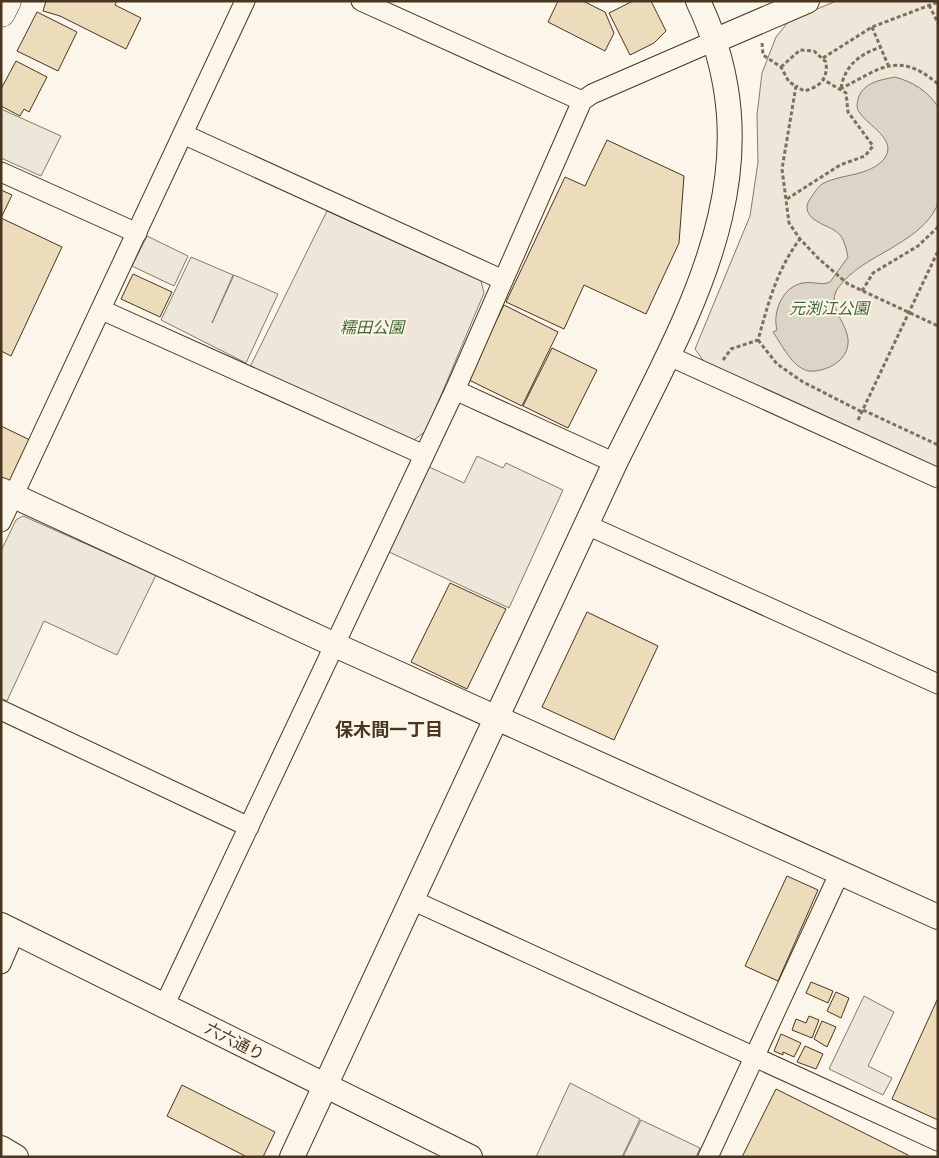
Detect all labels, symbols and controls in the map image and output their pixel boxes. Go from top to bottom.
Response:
park label: 元渕江公園 [789,298,871,318]
park label: 糯田公園 [340,317,406,337]
district label: 保木間一丁目 [335,718,443,741]
street label: 六六通り [202,1018,268,1064]

